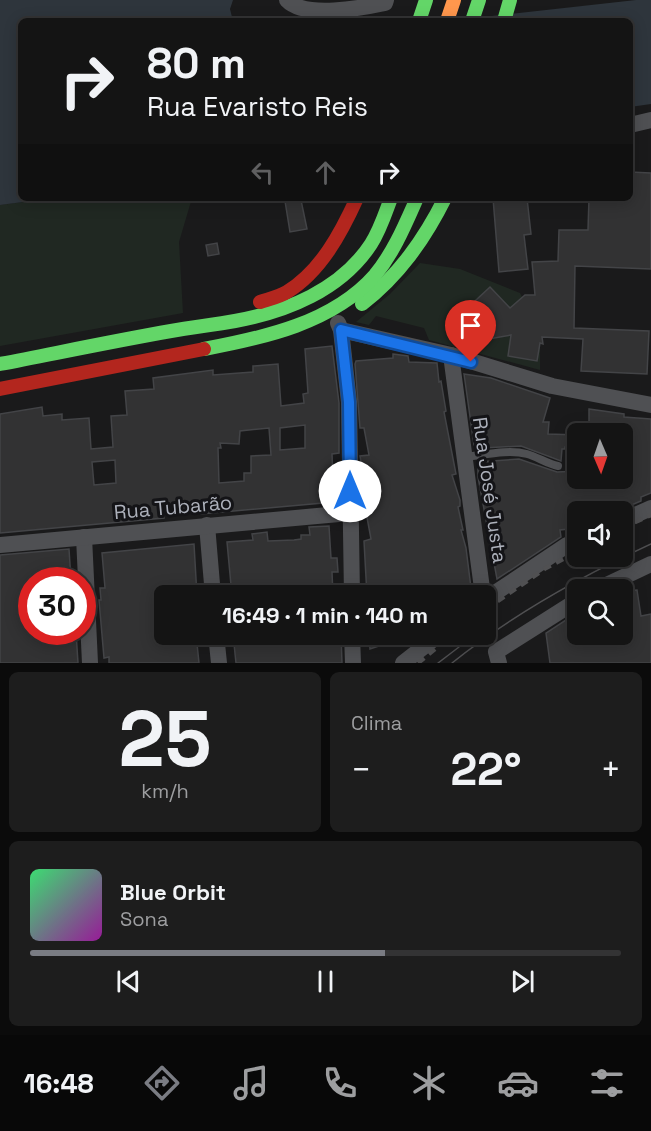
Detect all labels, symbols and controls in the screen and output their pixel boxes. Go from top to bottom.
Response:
text: 80 m [147,37,246,90]
icon: right [48,42,126,120]
text: Rua Evaristo Reis [147,89,368,124]
icon: left [246,156,279,189]
icon: ahead [309,156,342,189]
icon: right [372,156,405,189]
pin [445,300,496,362]
icon: arrive [454,309,487,342]
street label: Rua José Justa [467,415,513,565]
north arrow [567,423,633,489]
map controls [567,423,633,645]
position arrow [318,459,382,523]
street label: Rua Tubarão [113,489,233,525]
button: sound [567,501,633,567]
speed limit sign: 30 [18,567,96,645]
button: search [567,579,633,645]
text: 16:49 · 1 min · 140 m [222,601,428,629]
text: 25 [118,689,212,789]
text: Clima [351,710,402,736]
text: 22° [450,741,522,798]
text: − [351,749,371,791]
text: + [601,749,621,791]
text: km/h [141,778,189,804]
text: Blue Orbit [120,878,226,906]
text: Sona [120,906,168,932]
icon: previous [112,965,145,998]
icon: pause [309,965,342,998]
icon: next [506,965,539,998]
icon: directions [141,1062,183,1104]
icon: music [230,1062,272,1104]
icon: phone [319,1062,361,1104]
icon: climate [408,1062,450,1104]
icon: car [497,1062,539,1104]
icon: filters [586,1062,628,1104]
text: 16:48 [23,1066,94,1101]

